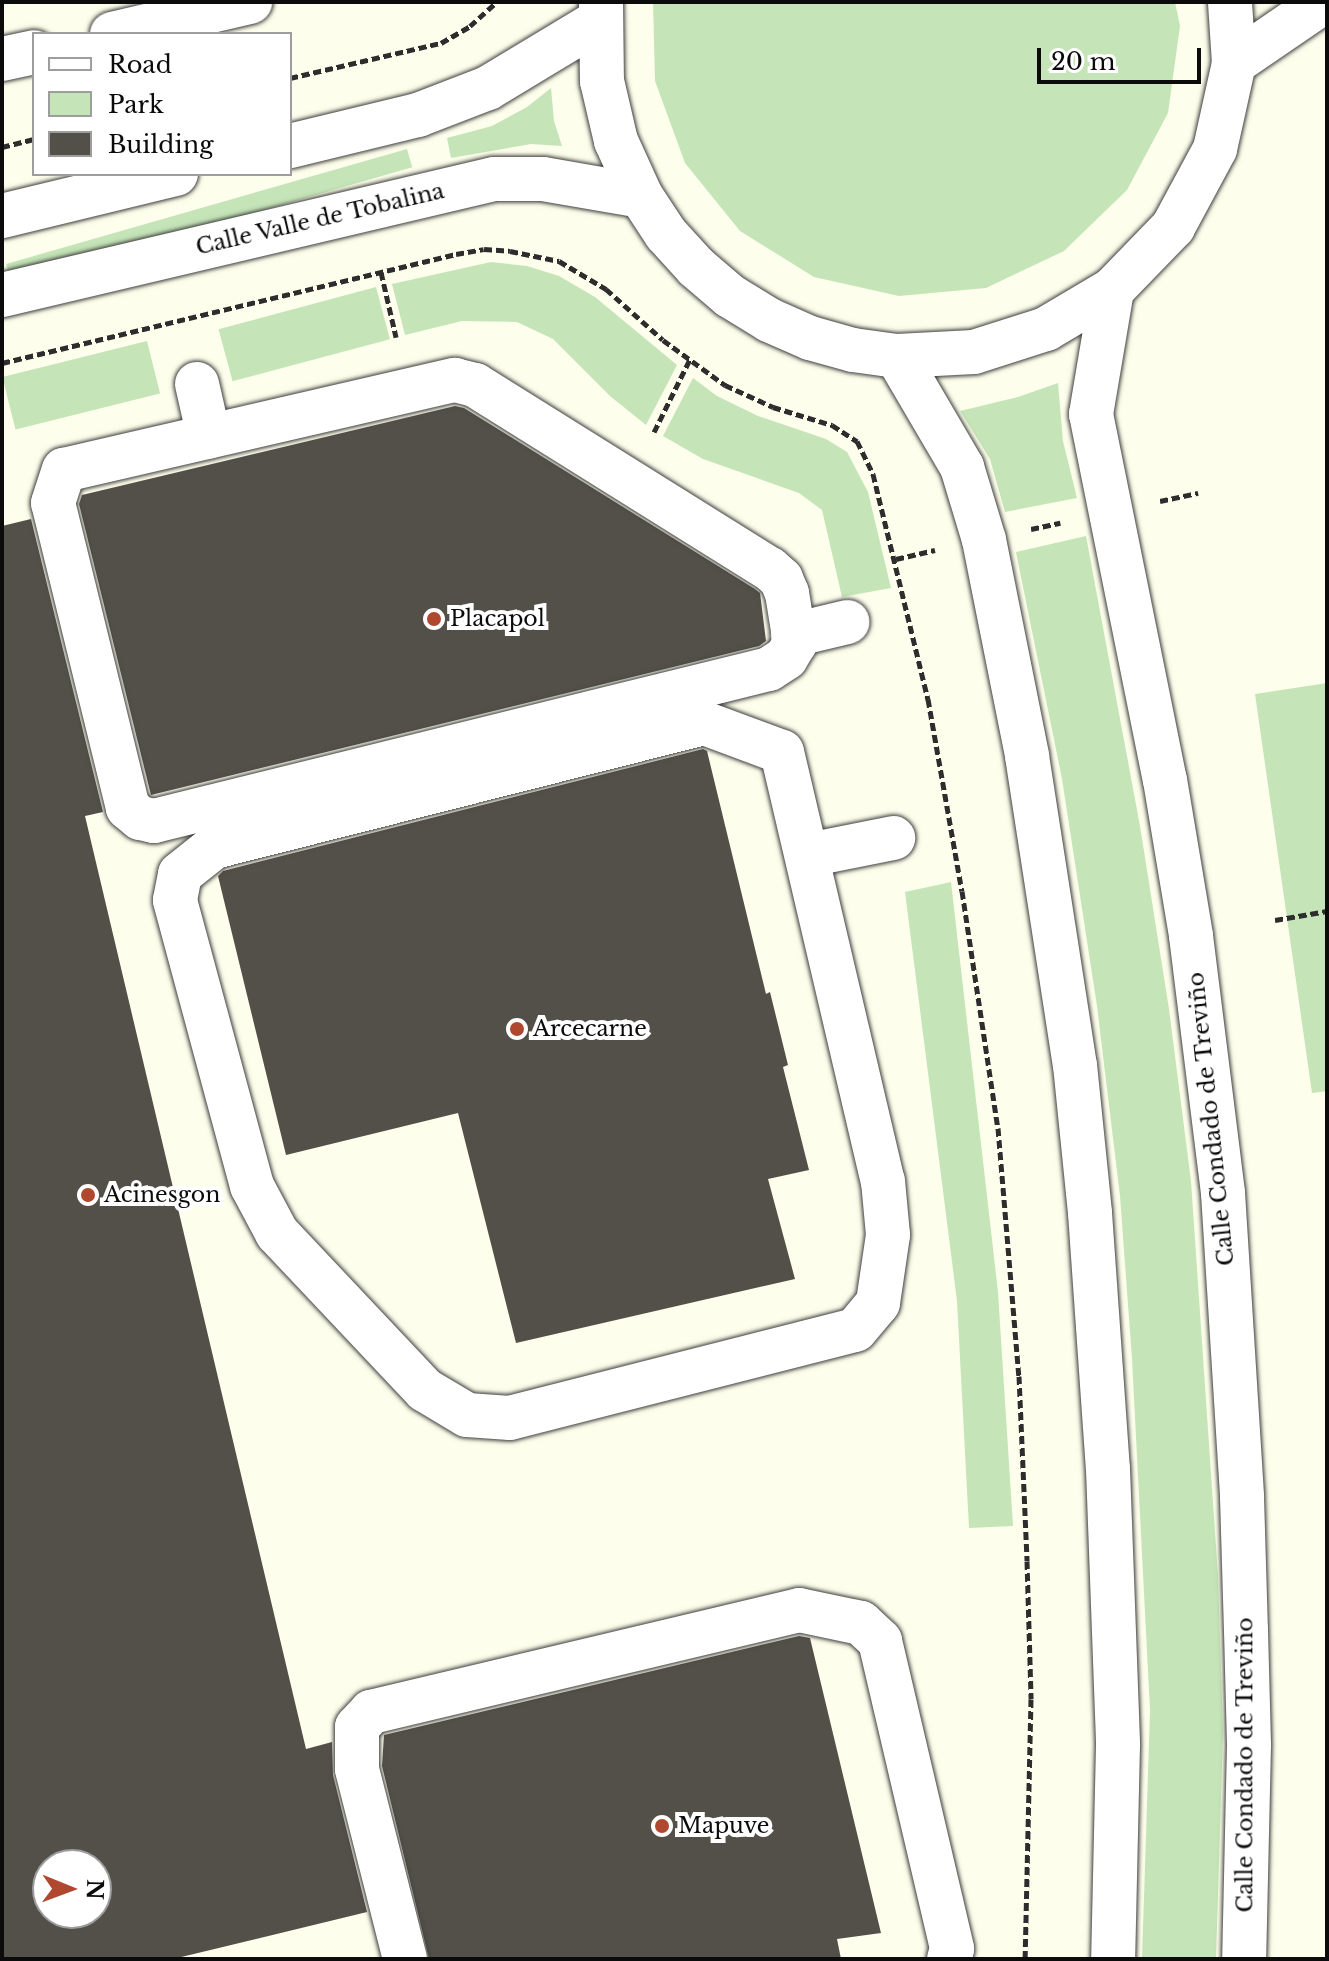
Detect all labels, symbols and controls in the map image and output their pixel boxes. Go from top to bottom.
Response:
legend [32,32,292,176]
scale bar [1041,32,1205,82]
text: 20 m [1051,47,1116,76]
text: Road [108,50,172,79]
text: Park [108,90,164,119]
text: Building [108,130,214,159]
street label: Calle Valle de Tobalina [193,177,447,261]
place label: Placapol [450,606,545,632]
marker: Placapol [425,610,443,628]
street label: Calle Condado de Treviño [1182,971,1240,1267]
place label: Arcecarne [533,1016,647,1042]
marker: Arcecarne [508,1020,526,1038]
place label: Acinesgon [104,1182,220,1208]
marker: Acinesgon [79,1186,97,1204]
street label: Calle Condado de Treviño [1232,1617,1258,1913]
place label: Mapuve [678,1813,769,1839]
marker: Mapuve [653,1817,671,1835]
north arrow [32,1849,112,1929]
text: N [81,1879,108,1900]

